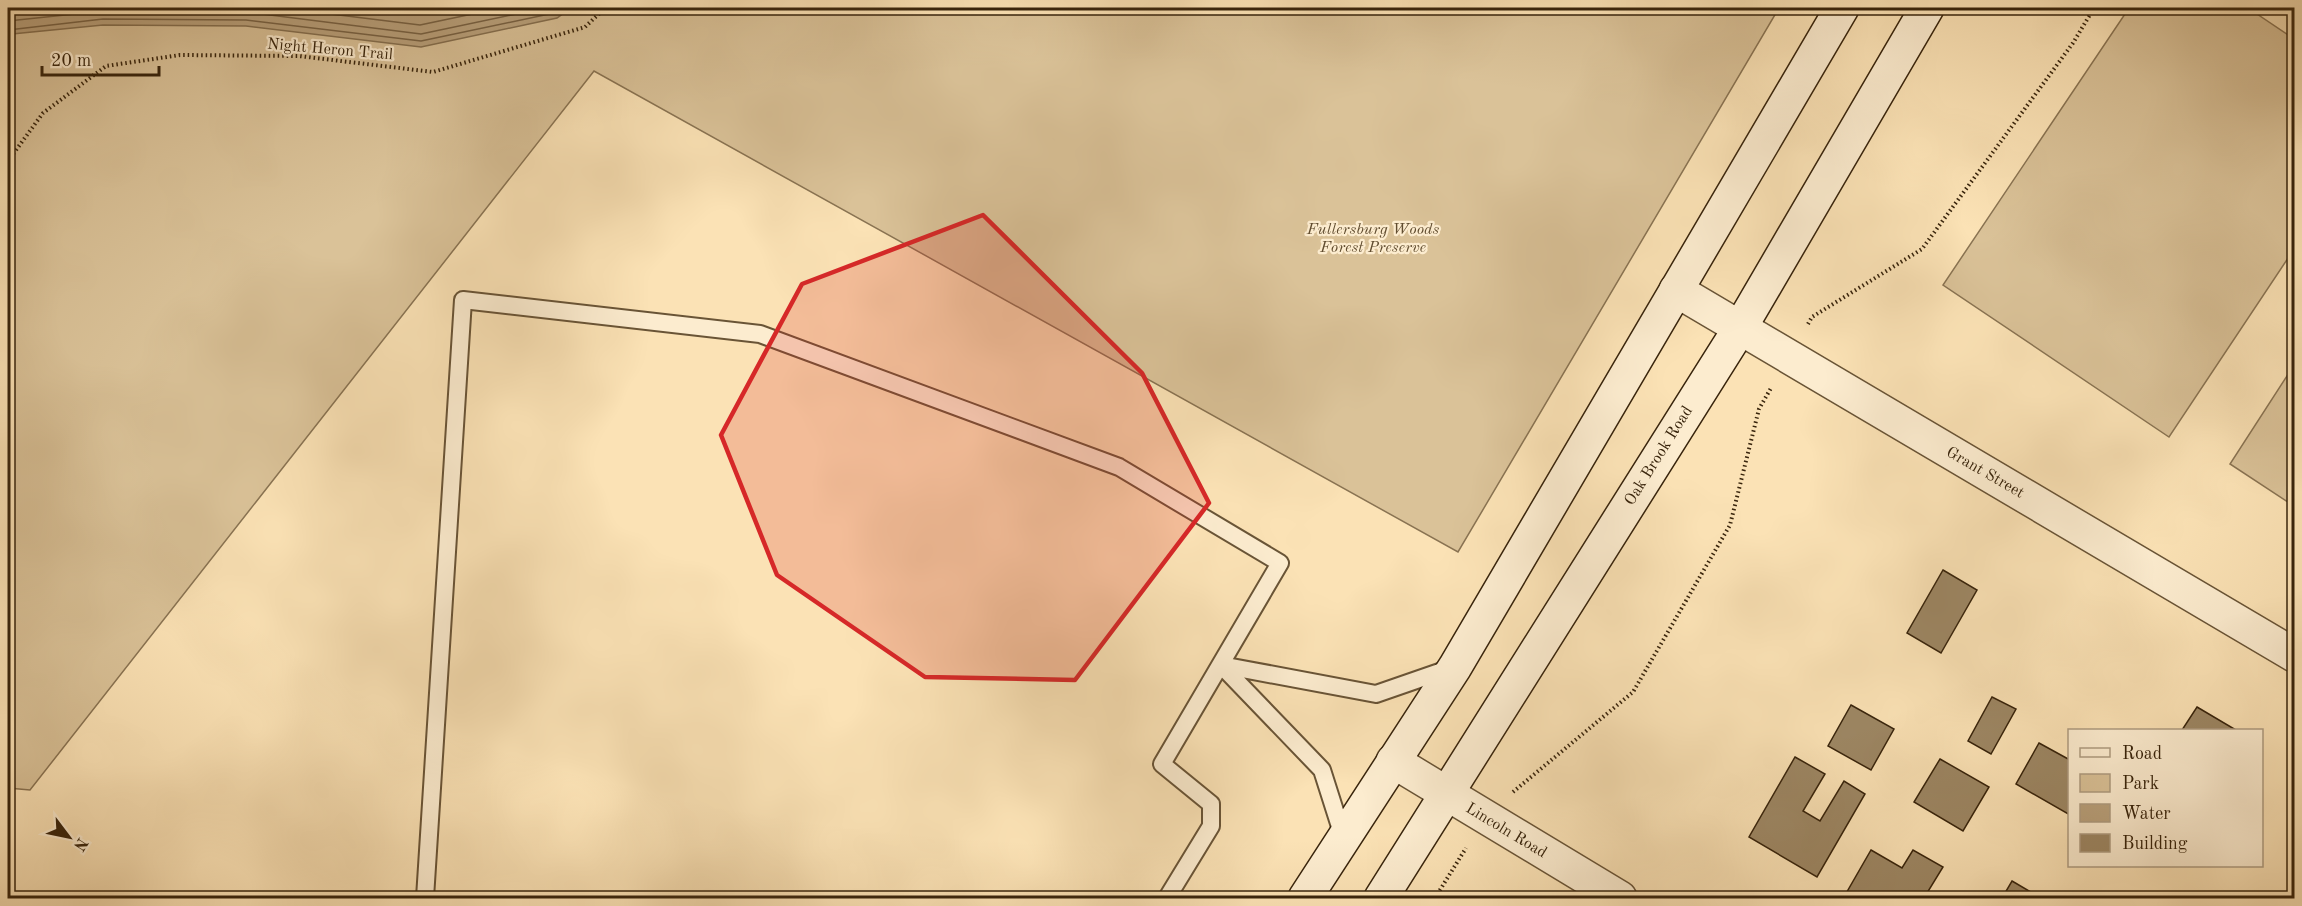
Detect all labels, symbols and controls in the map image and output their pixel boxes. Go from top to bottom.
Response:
street label: Night Heron Trail [266,37,394,63]
scale bar [42,39,159,77]
text: 20 m [51,52,91,70]
park label: Fullersburg Woods Forest Preserve [1306,222,1440,256]
street label: Oak Brook Road [1622,403,1696,509]
street label: Grant Street [1943,444,2027,502]
legend [2068,729,2263,867]
text: Road [2122,745,2162,763]
text: Park [2122,775,2159,793]
street label: Lincoln Road [1463,801,1549,861]
text: Water [2122,805,2171,823]
north arrow [39,807,99,867]
text: N [70,834,90,854]
text: Building [2122,835,2188,853]

